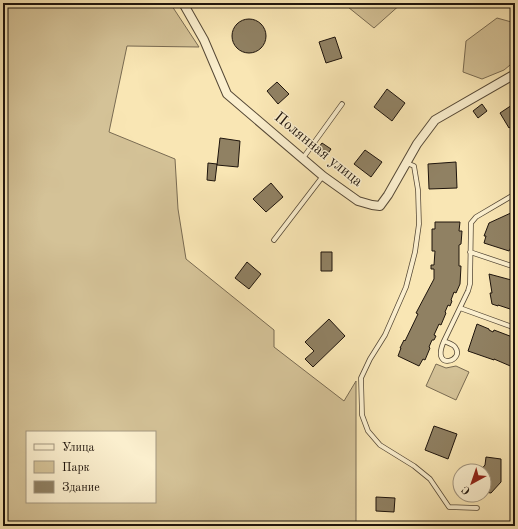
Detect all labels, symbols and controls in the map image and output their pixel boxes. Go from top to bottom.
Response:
street label: Полянная улица [271,110,365,190]
legend [26,431,156,503]
text: Улица [62,442,95,454]
text: Парк [62,462,90,474]
north arrow [452,463,492,503]
text: Здание [62,482,100,494]
text: С [460,483,473,496]

